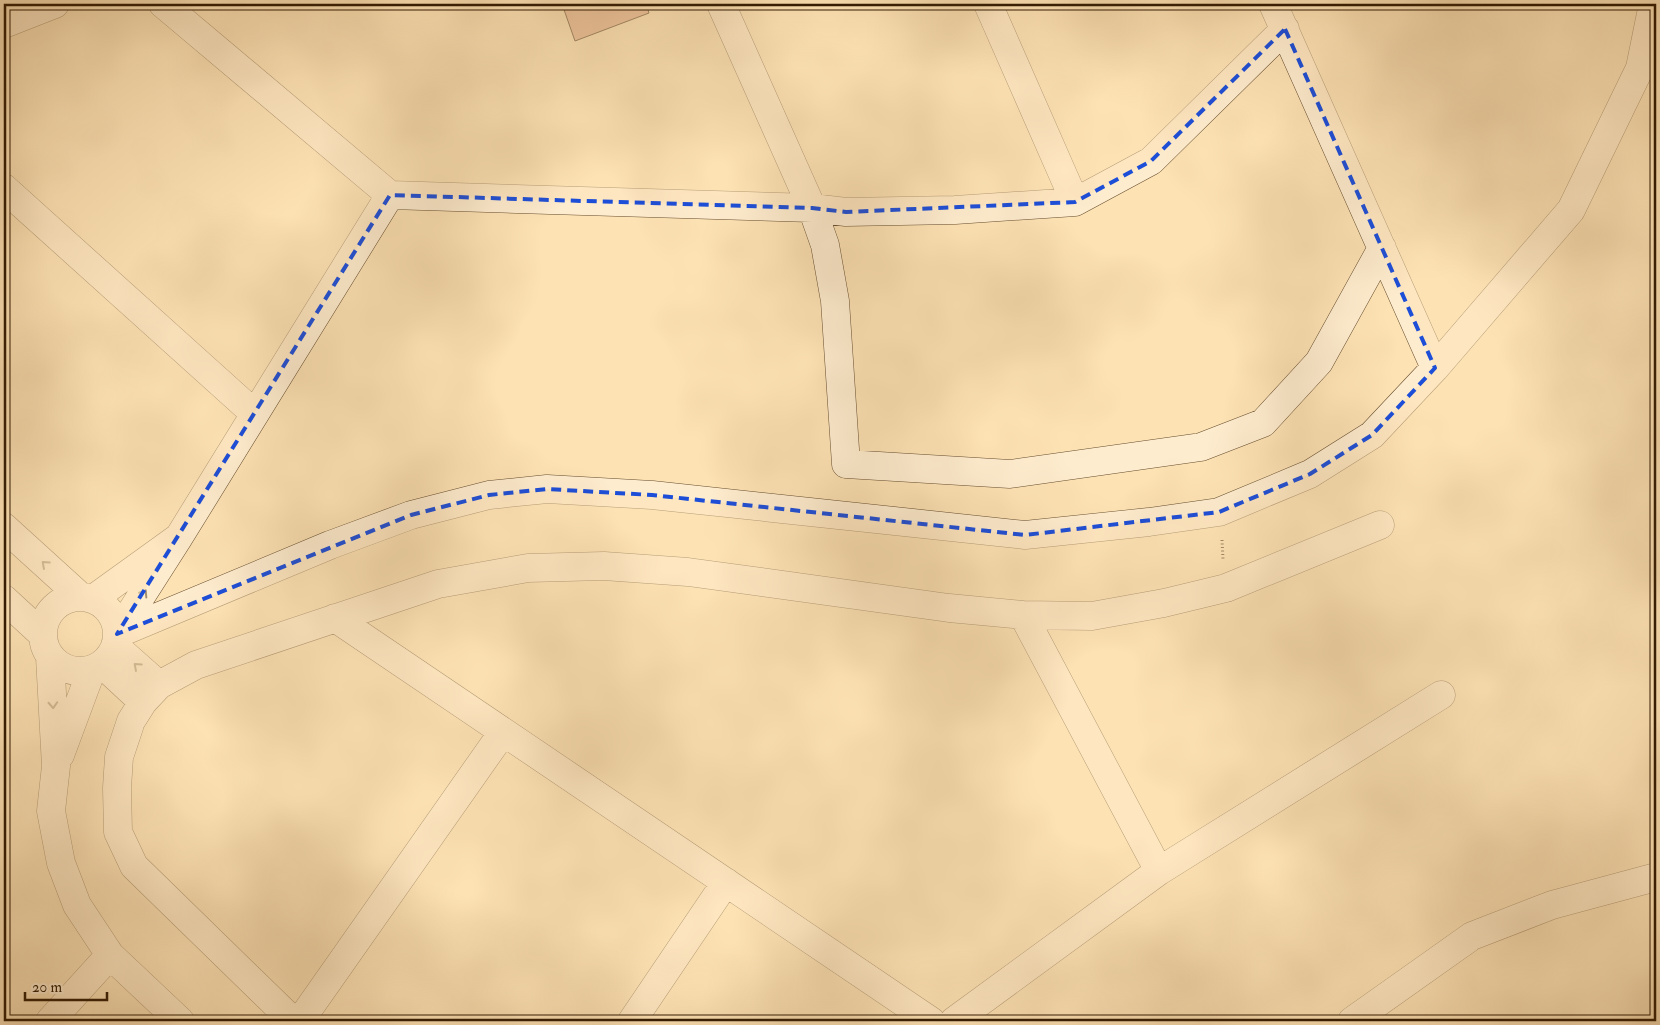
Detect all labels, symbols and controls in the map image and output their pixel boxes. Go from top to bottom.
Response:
one-way arrow [41,561,50,570]
one-way arrow [137,589,147,598]
one-way arrow [134,662,143,671]
one-way arrow [47,702,58,710]
scale bar [25,970,108,1002]
text: 20 m [32,978,62,997]

